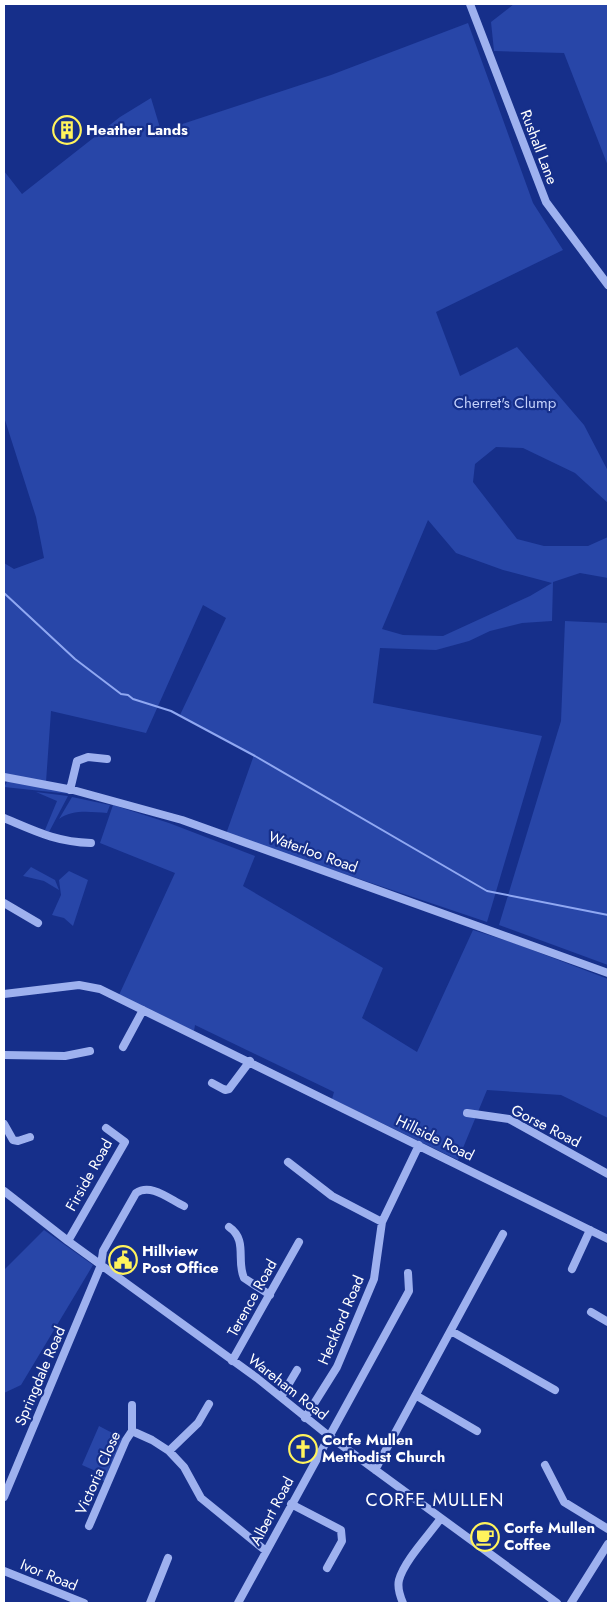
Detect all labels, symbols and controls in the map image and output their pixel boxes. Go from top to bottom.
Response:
street label: Rushall Lane [515,106,563,188]
building icon: Heather Lands [52,115,82,145]
place label: Heather Lands [86,119,188,141]
park label: Cherret's Clump [454,392,557,414]
street label: Waterloo Road [265,826,361,878]
street label: Gorse Road [507,1099,585,1153]
street label: Hillside Road [392,1110,478,1166]
street label: Firside Road [60,1135,118,1215]
place label: Hillview Post Office [142,1240,219,1279]
public building icon: Hillview Post Office [108,1245,138,1275]
street label: Terence Road [222,1255,282,1341]
street label: Heckford Road [312,1272,370,1368]
street label: Springdale Road [9,1323,71,1429]
street label: Wareham Road [243,1349,333,1425]
street label: Victoria Close [70,1428,126,1518]
place label: Corfe Mullen Methodist Church [322,1429,445,1468]
church icon: Corfe Mullen Methodist Church [288,1434,318,1464]
street label: Albert Road [245,1473,299,1549]
district label: CORFE MULLEN [366,1487,504,1513]
place label: Corfe Mullen Coffee [504,1517,595,1556]
cafe icon: Corfe Mullen Coffee [470,1522,500,1552]
street label: Ivor Road [17,1554,81,1596]

